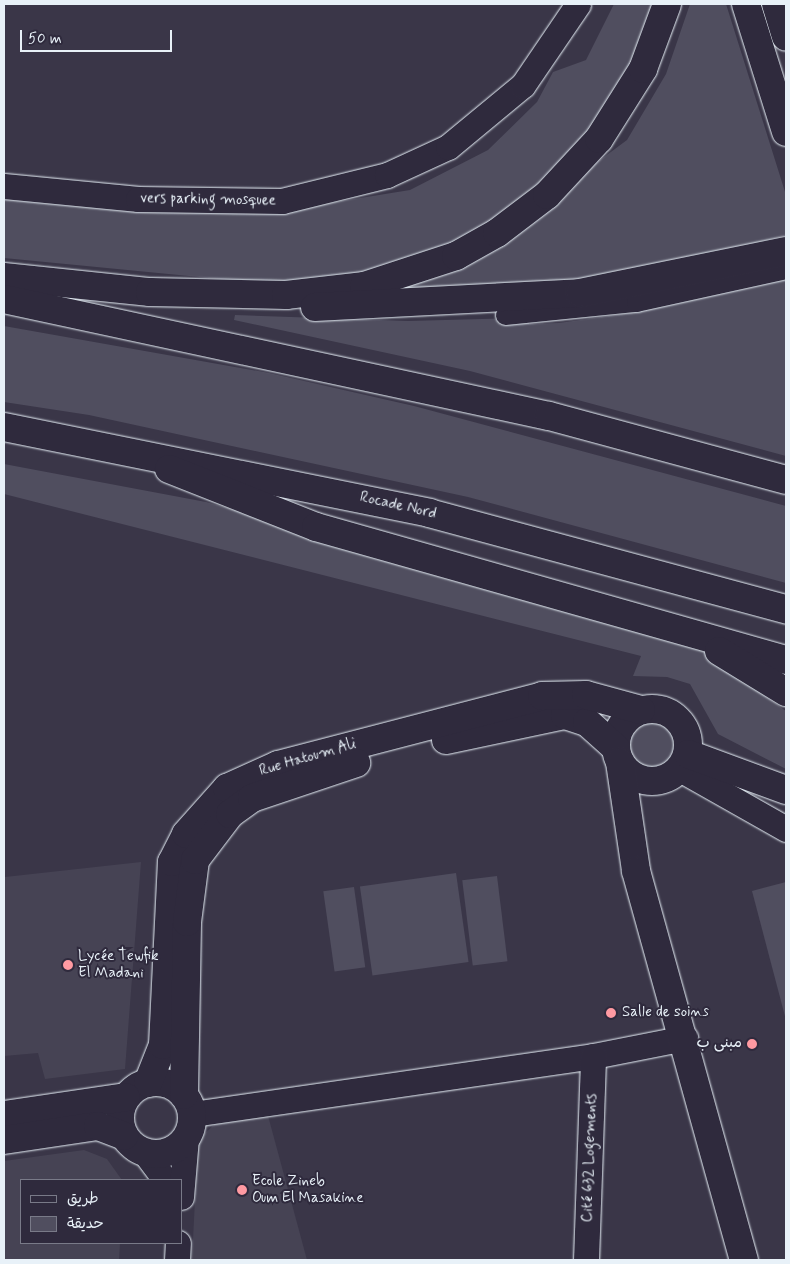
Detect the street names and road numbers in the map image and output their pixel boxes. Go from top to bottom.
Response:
street label: vers parking mosquee [141,190,275,210]
street label: Rocade Nord [358,488,438,524]
street label: Rue Hatoum Ali [257,735,359,781]
street label: Cité 632 Logements [579,1093,601,1223]

